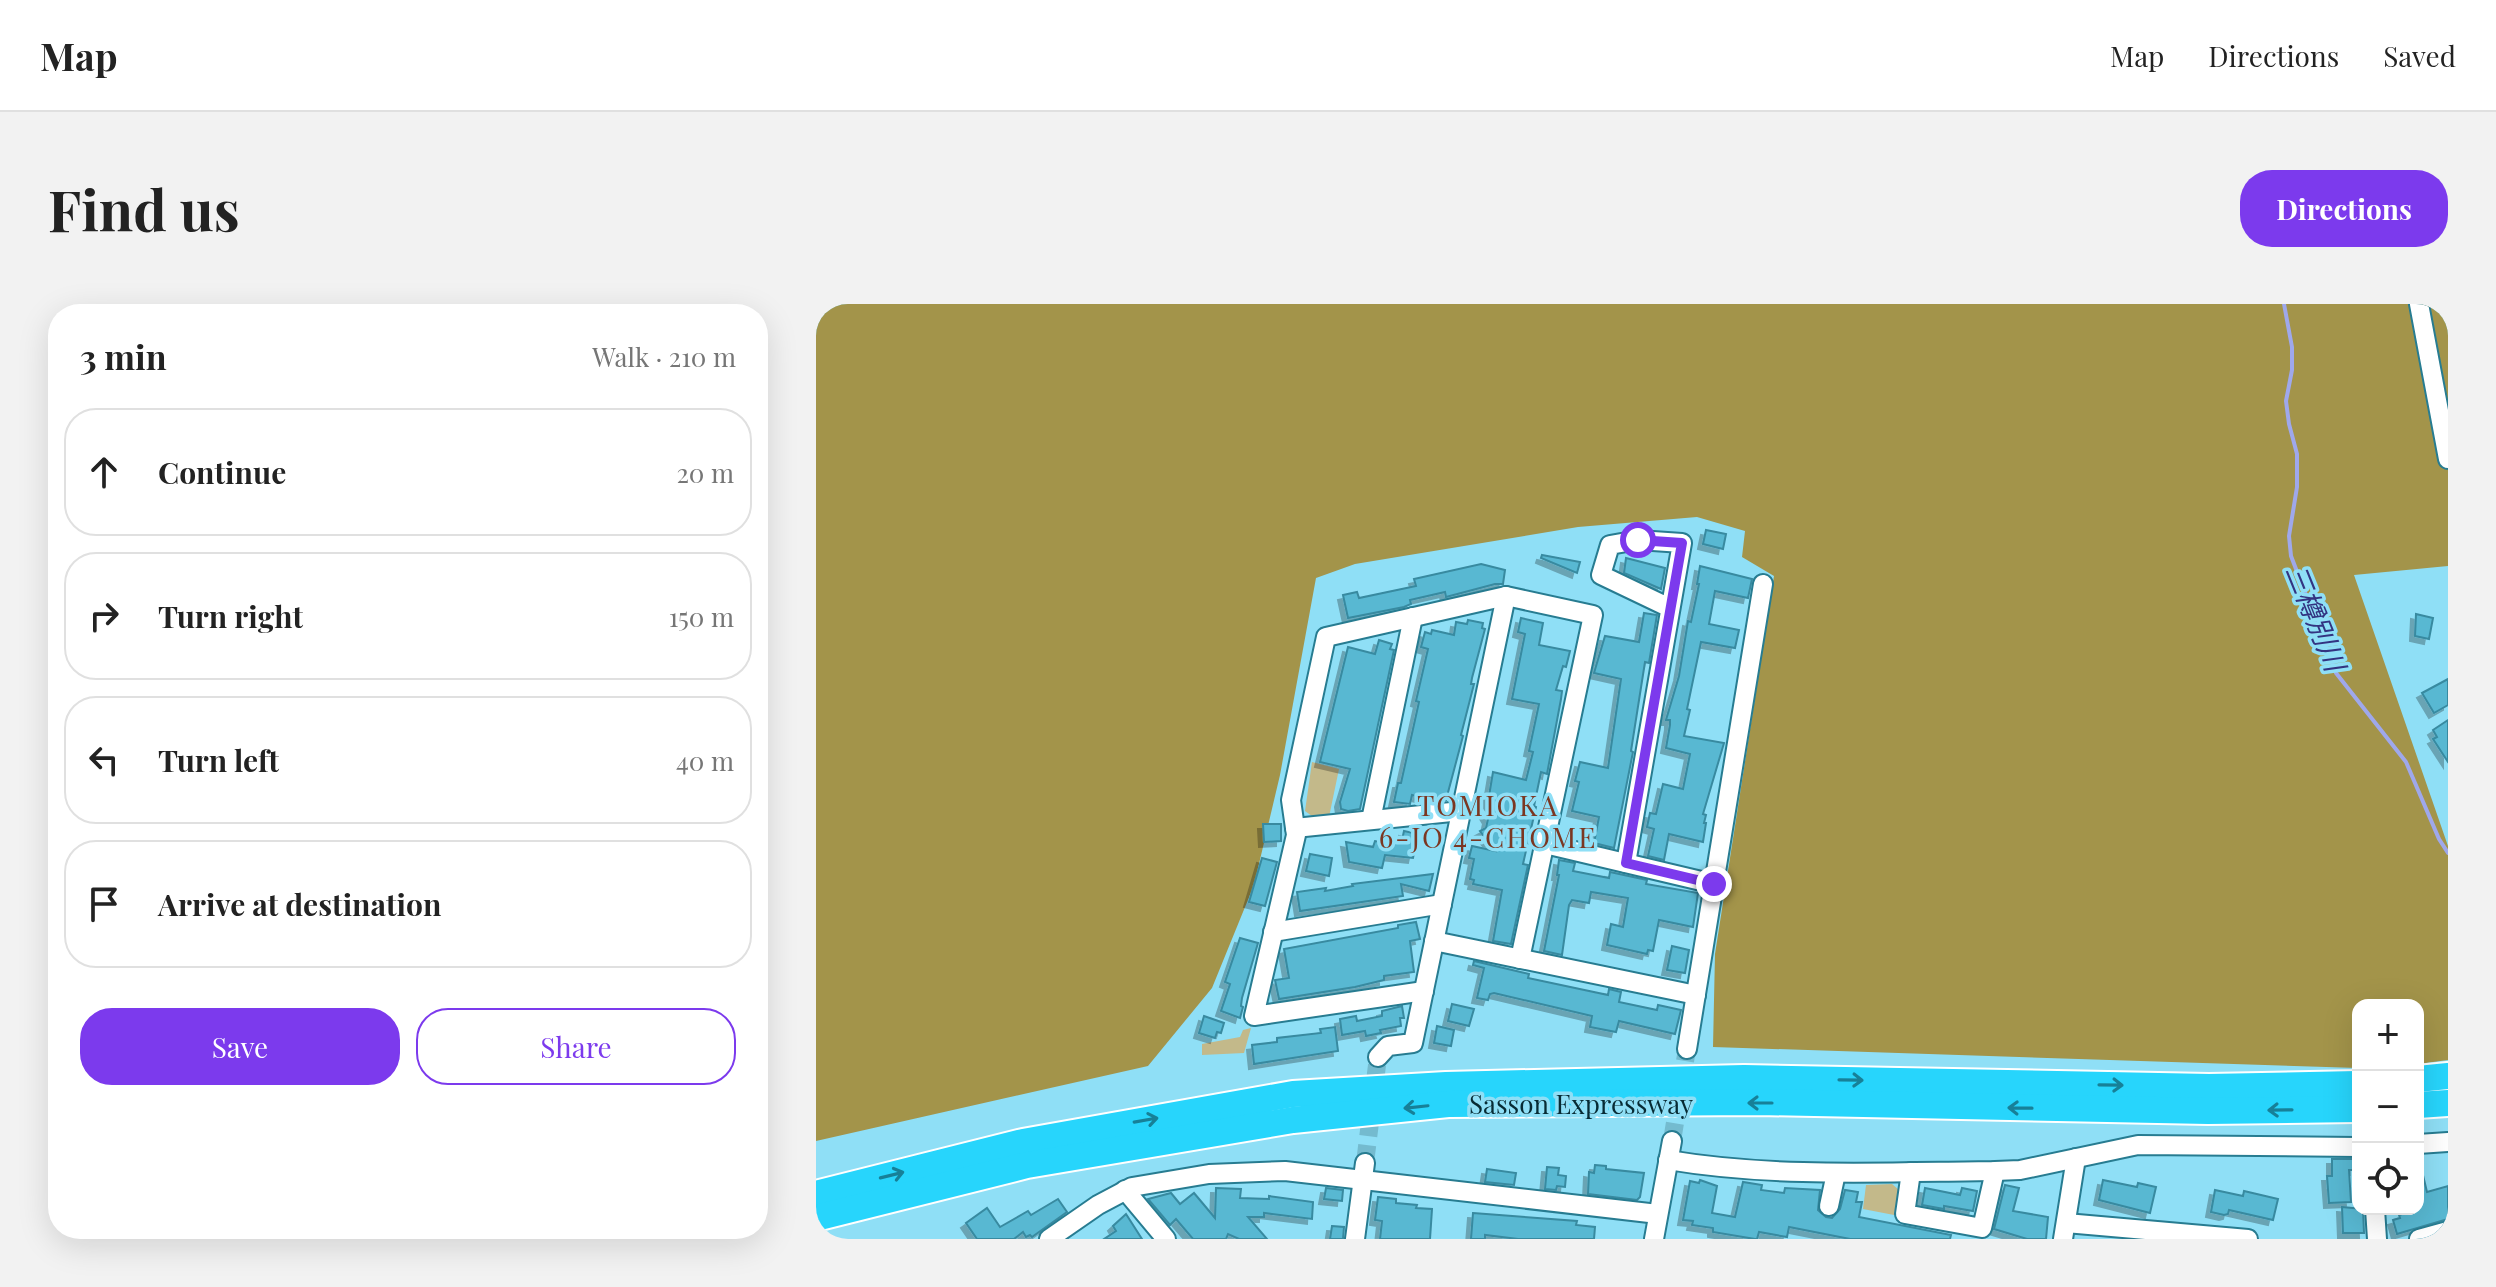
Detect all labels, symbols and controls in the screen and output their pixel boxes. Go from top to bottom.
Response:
text: Map [40,30,117,81]
text: Map [2110,37,2164,74]
text: Directions [2208,37,2339,74]
text: Saved [2383,37,2456,74]
button: Directions [2240,170,2448,247]
text: Find us [48,171,240,246]
text: 3 min [80,333,167,379]
text: Walk · 210 m [592,339,736,374]
icon: ahead [82,450,126,494]
text: Continue [158,452,286,492]
text: 20 m [676,455,734,490]
route start [1620,522,1656,558]
water label: 三樽別川 [2279,558,2356,679]
icon: right [82,594,126,638]
text: Turn right [158,596,303,636]
text: 150 m [669,599,734,634]
icon: left [82,738,126,782]
text: Turn left [158,740,279,780]
text: 40 m [676,743,734,778]
district label: TOMIOKA 6-JO 4-CHOME [1379,786,1597,855]
route end [1696,866,1732,902]
icon: arrive [82,882,126,926]
text: Arrive at destination [158,884,441,924]
map controls [2352,999,2424,1215]
button: + [2352,999,2424,1071]
button: Save [80,1008,400,1085]
button: Share [416,1008,736,1085]
button: − [2352,1071,2424,1143]
one-way arrow [1837,1072,1864,1088]
one-way arrow [2097,1077,2124,1093]
street label: Sasson Expressway [1469,1086,1693,1121]
one-way arrow [1747,1095,1774,1110]
one-way arrow [1403,1100,1430,1115]
one-way arrow [2007,1100,2034,1115]
one-way arrow [2267,1102,2294,1118]
one-way arrow [1133,1112,1158,1127]
button: locate [2352,1143,2424,1215]
one-way arrow [878,1167,904,1182]

